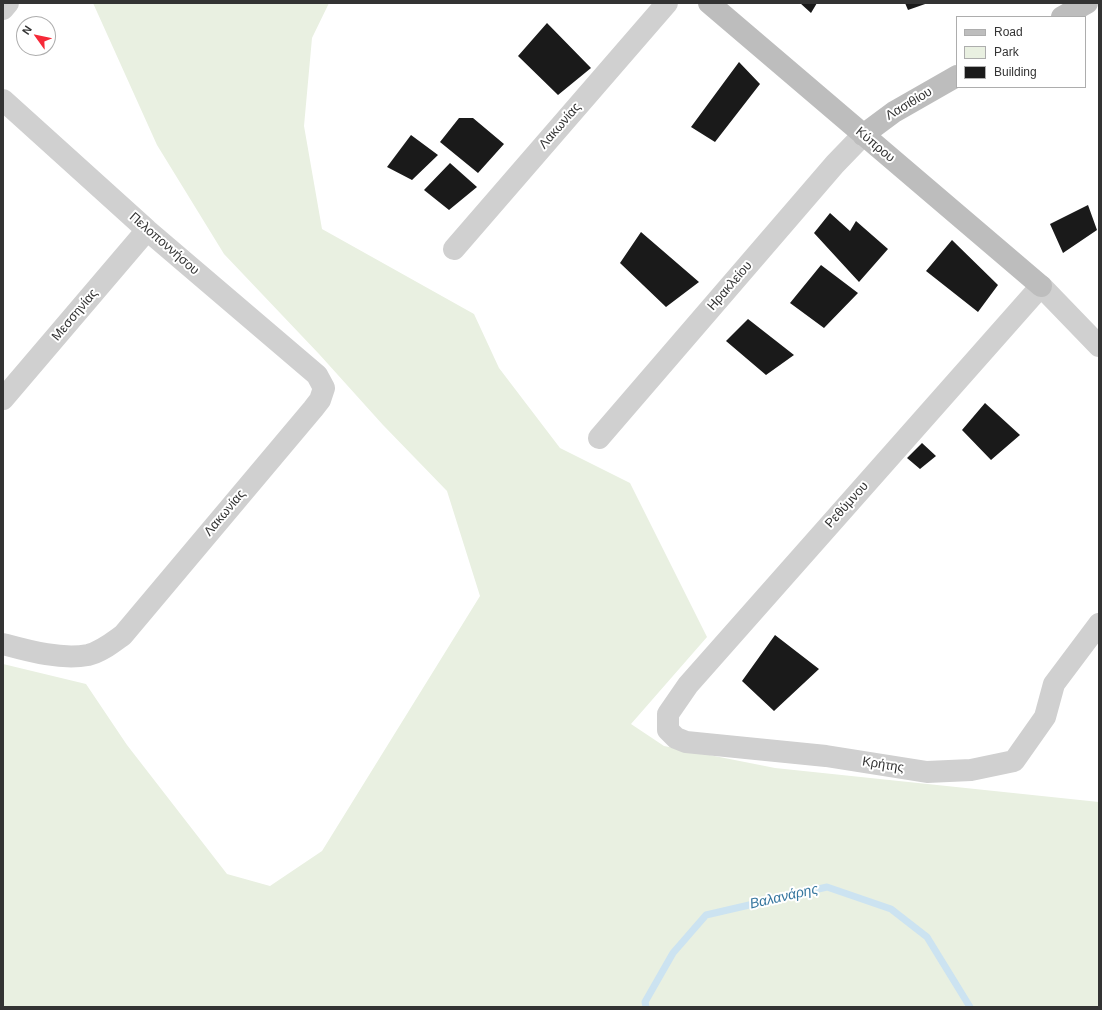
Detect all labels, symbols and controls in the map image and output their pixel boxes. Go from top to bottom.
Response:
north arrow [16,16,56,56]
legend [956,16,1086,88]
text: N [20,23,34,37]
text: Road [994,25,1023,39]
text: Park [994,45,1019,59]
text: Building [994,65,1037,79]
street label: Λασιθίου [883,84,935,124]
street label: Λακωνίας [536,100,584,152]
street label: Κύπρου [852,124,898,166]
street label: Πελοποννήσου [126,210,202,278]
street label: Ηρακλείου [704,258,756,314]
street label: Μεσσηνίας [49,286,101,344]
street label: Ρεθύμνου [822,479,872,531]
street label: Λακωνίας [201,487,249,539]
street label: Κρήτης [861,754,905,776]
water label: Βαλανάρης [748,881,820,913]

